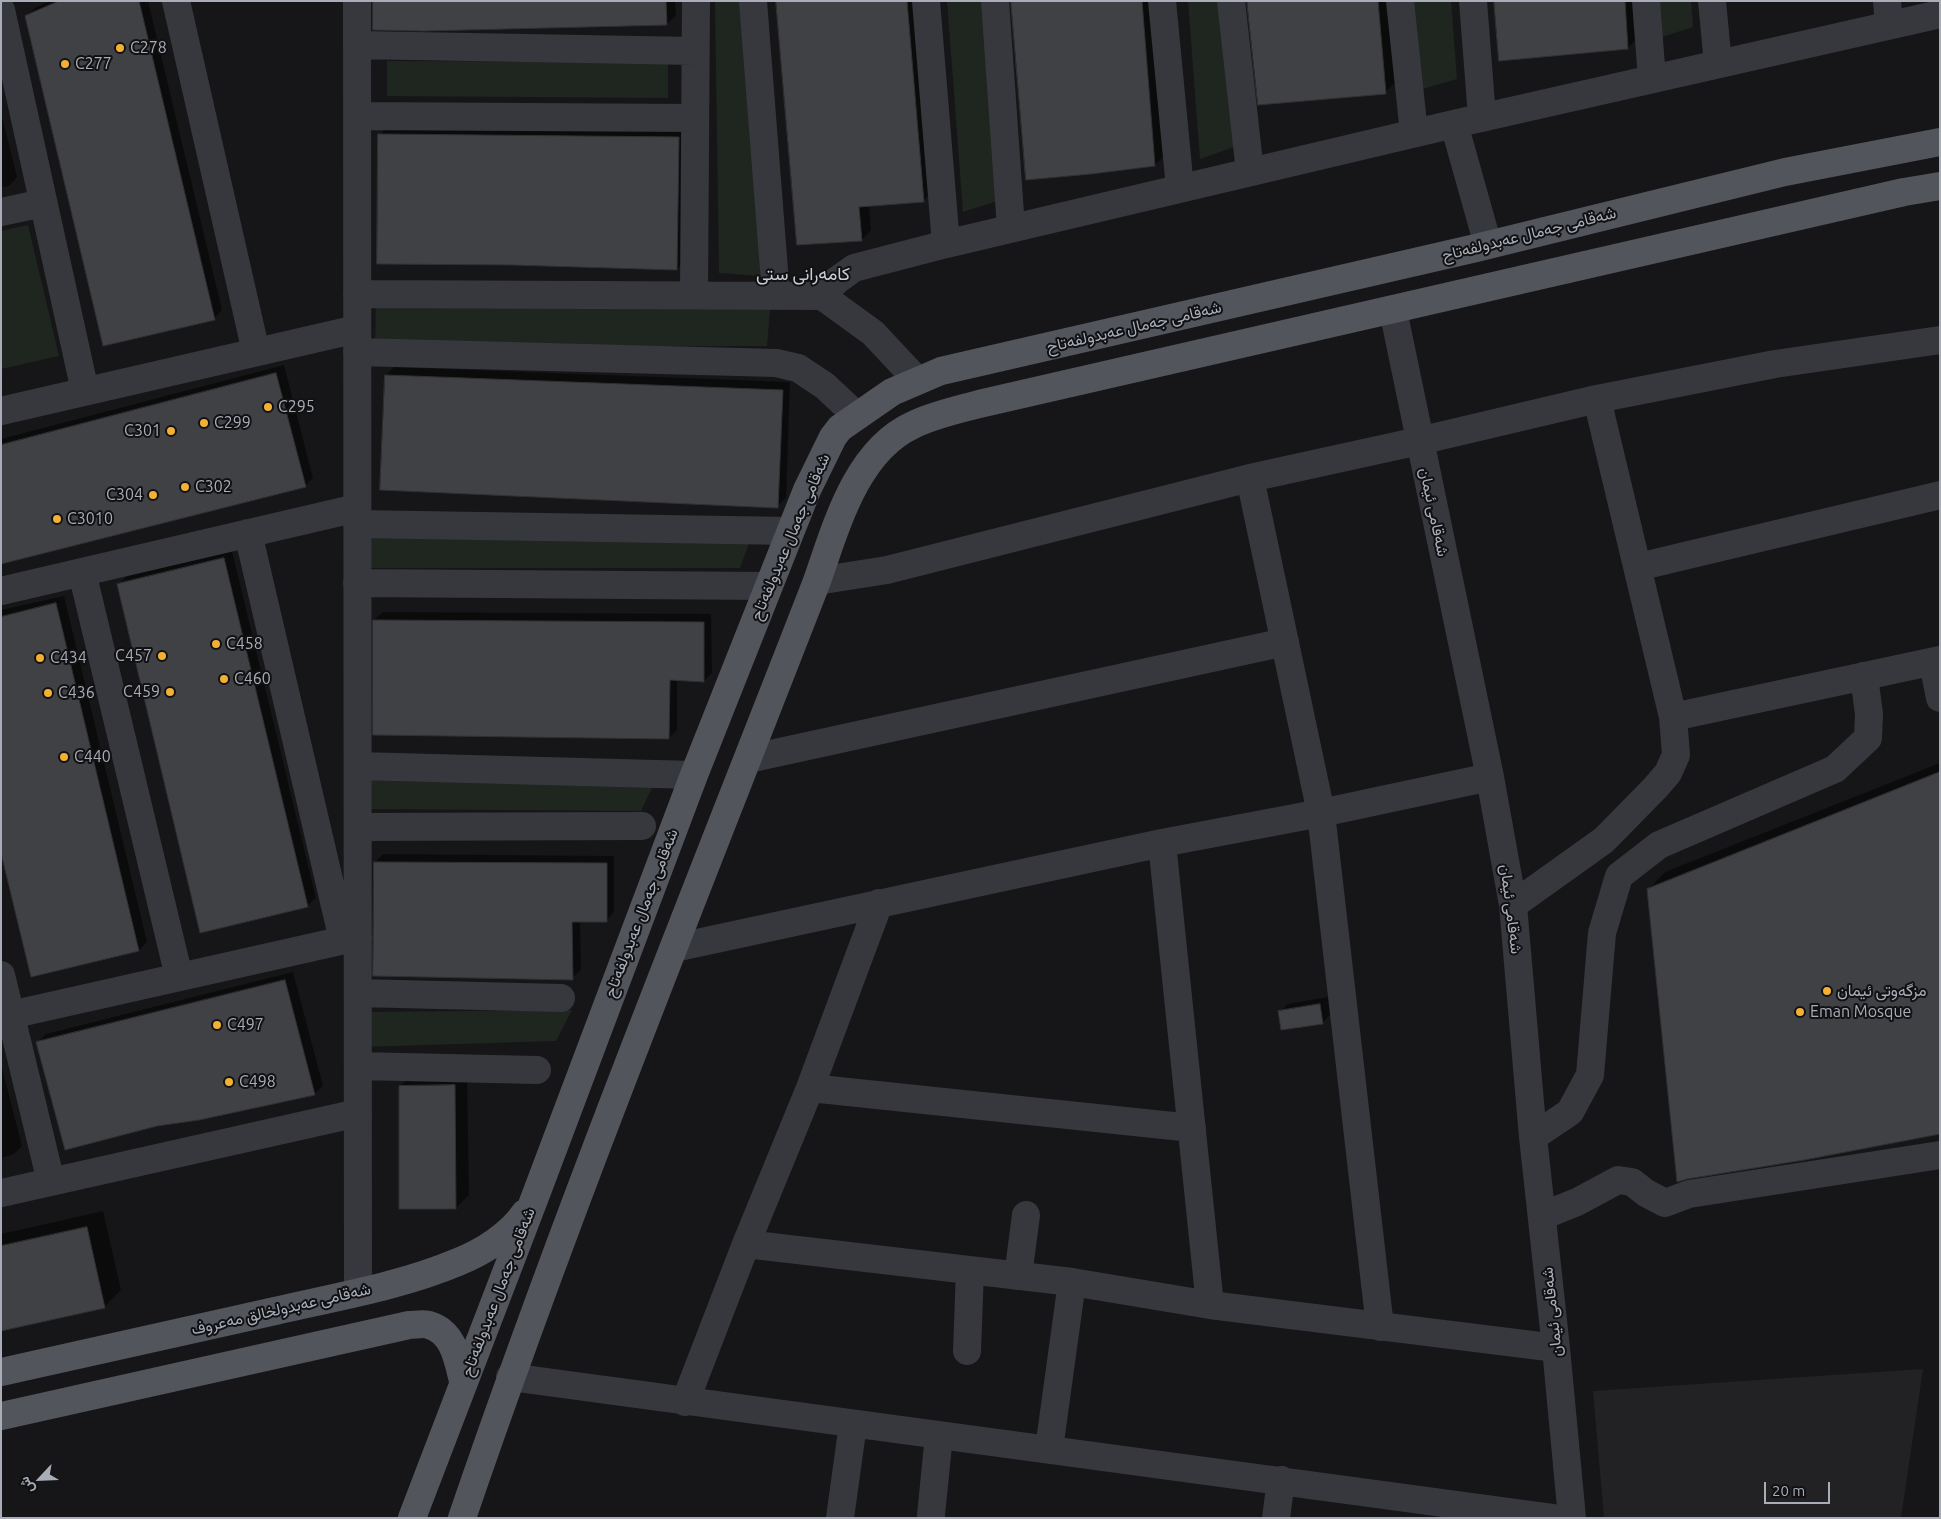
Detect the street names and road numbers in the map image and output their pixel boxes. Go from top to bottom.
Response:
street label: شەقامی جەمال عەبدولفەتاح [1440,203,1618,265]
street label: شەقامی جەمال عەبدولفەتاح [1045,298,1223,356]
street label: شەقامی جەمال عەبدولفەتاح [746,451,834,623]
street label: شەقامی ئیمان [1415,466,1453,558]
street label: شەقامی جەمال عەبدولفەتاح [600,826,682,1000]
street label: شەقامی ئیمان [1496,863,1526,955]
street label: شەقامی جەمال عەبدولفەتاح [457,1205,539,1379]
street label: شەقامی ئیمان [1538,1266,1566,1358]
street label: شەقامی عەبدولخالق مەعروف [190,1279,372,1339]

